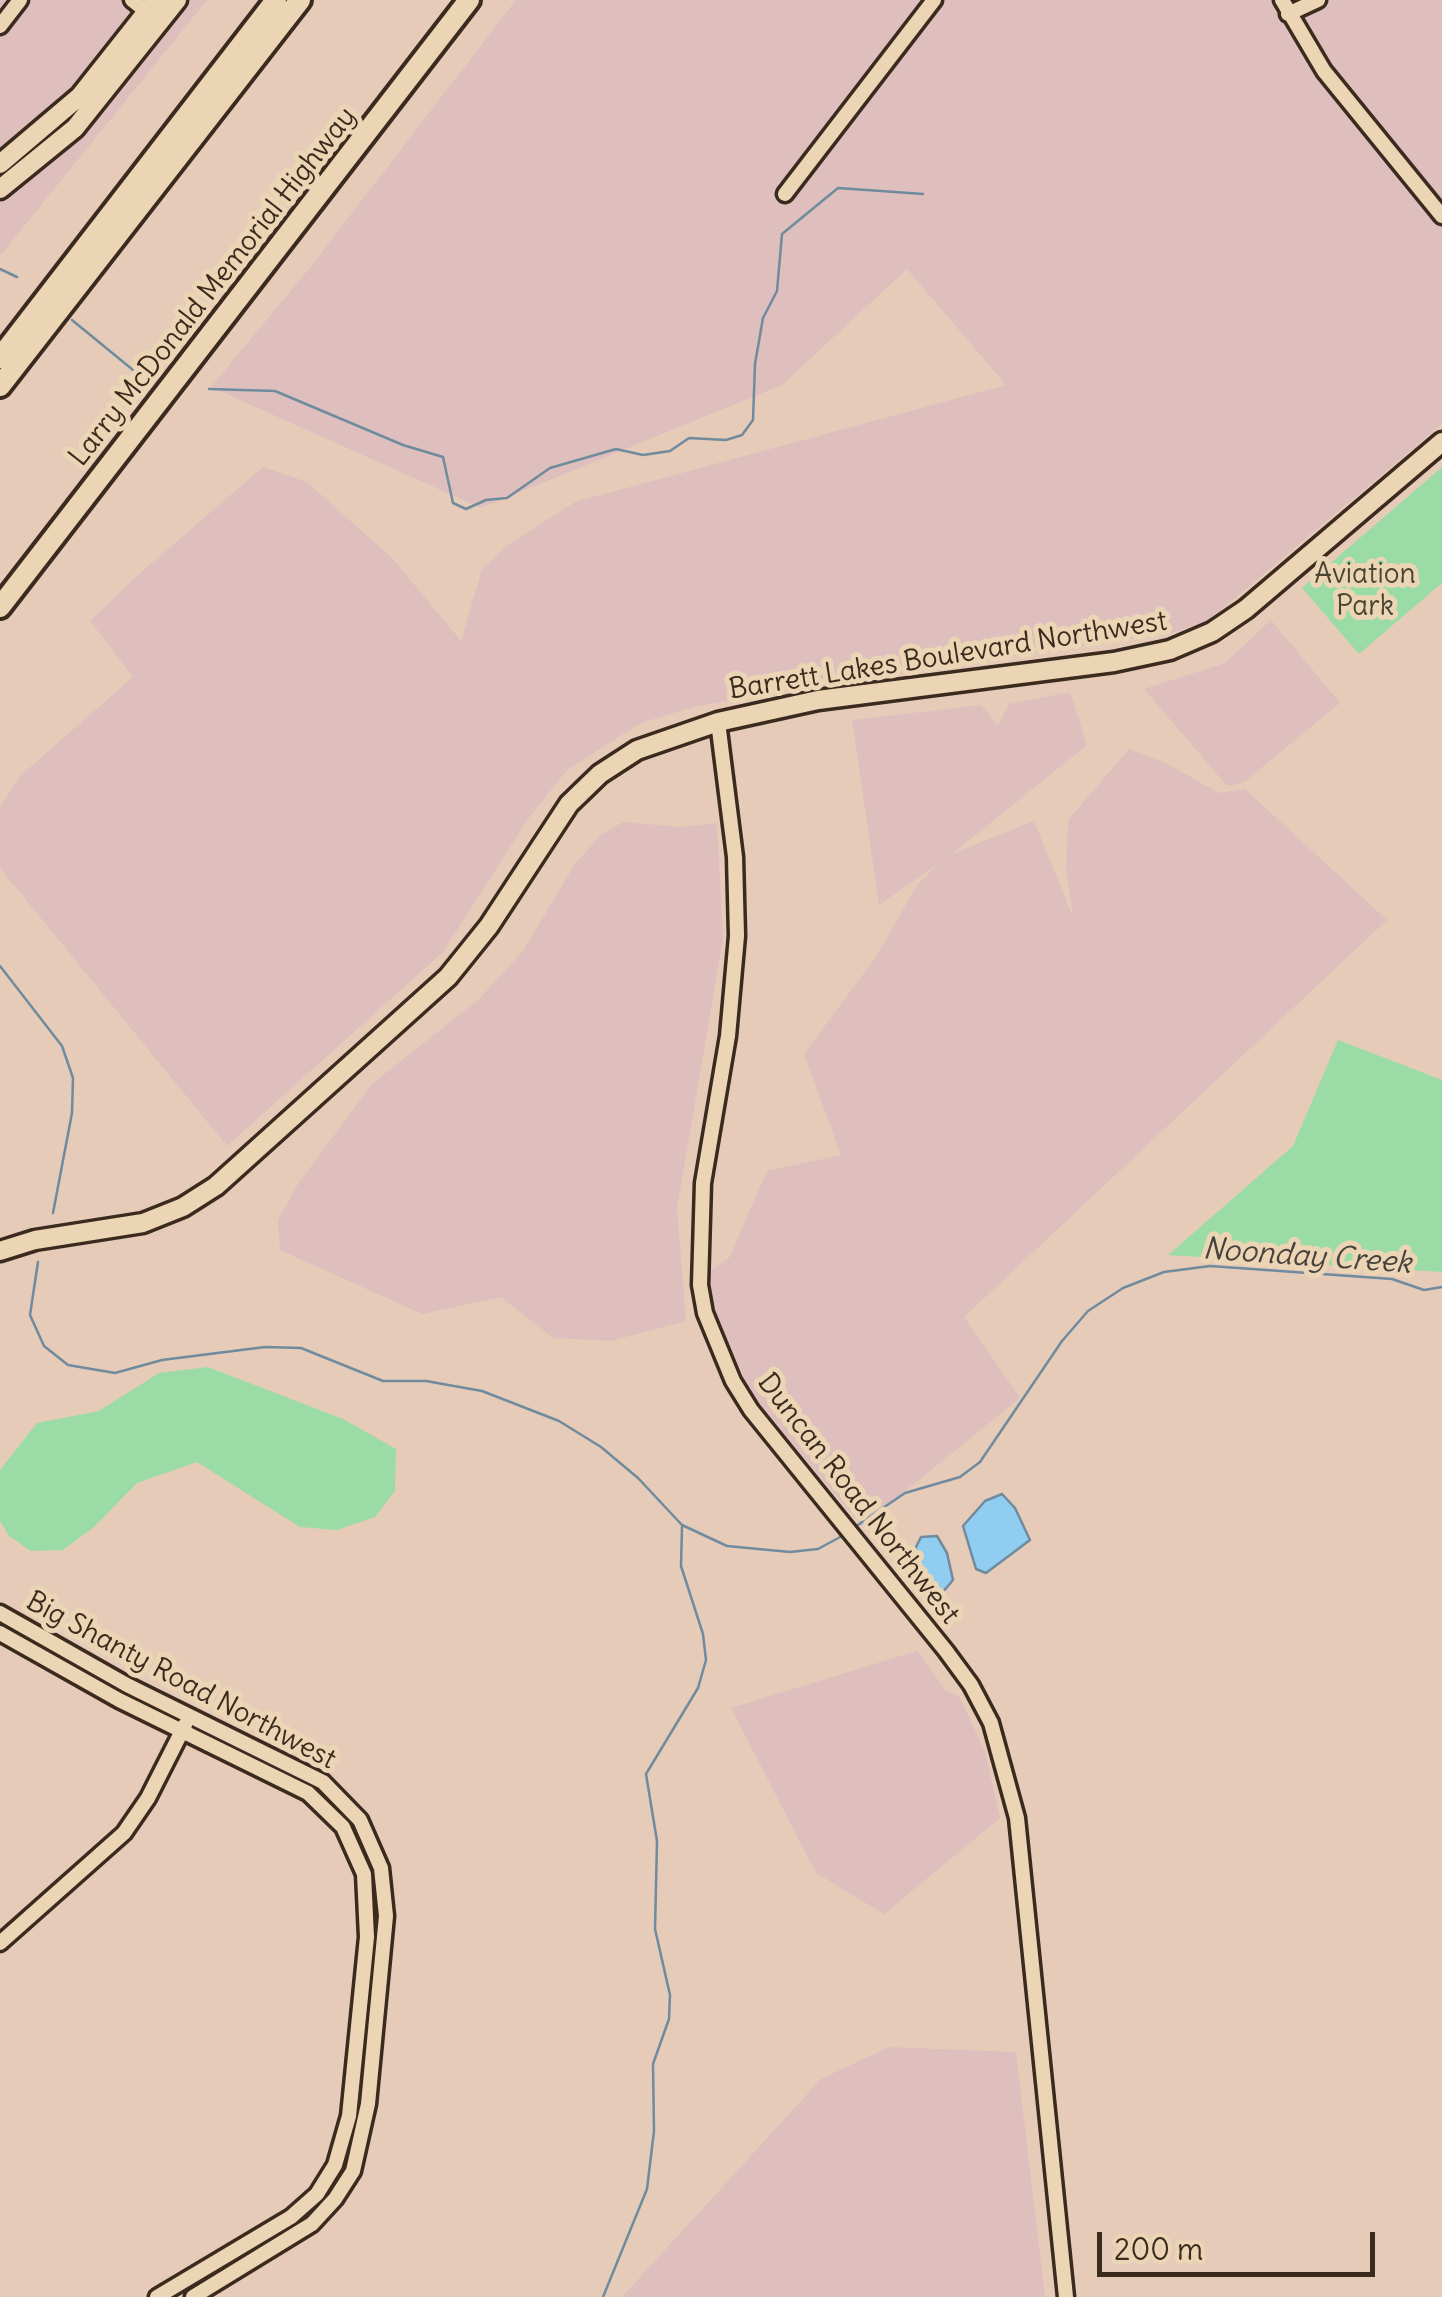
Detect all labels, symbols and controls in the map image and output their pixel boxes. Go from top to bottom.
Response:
street label: Larry McDonald Memorial Highway [62,101,364,473]
park label: Aviation Park [1314,558,1416,624]
street label: Barrett Lakes Boulevard Northwest [727,605,1169,707]
water label: Noonday Creek [1202,1232,1412,1282]
street label: Duncan Road Northwest [750,1367,966,1631]
street label: Big Shanty Road Northwest [20,1585,342,1777]
scale bar [1102,2212,1380,2274]
text: 200 m [1114,2230,1203,2268]

